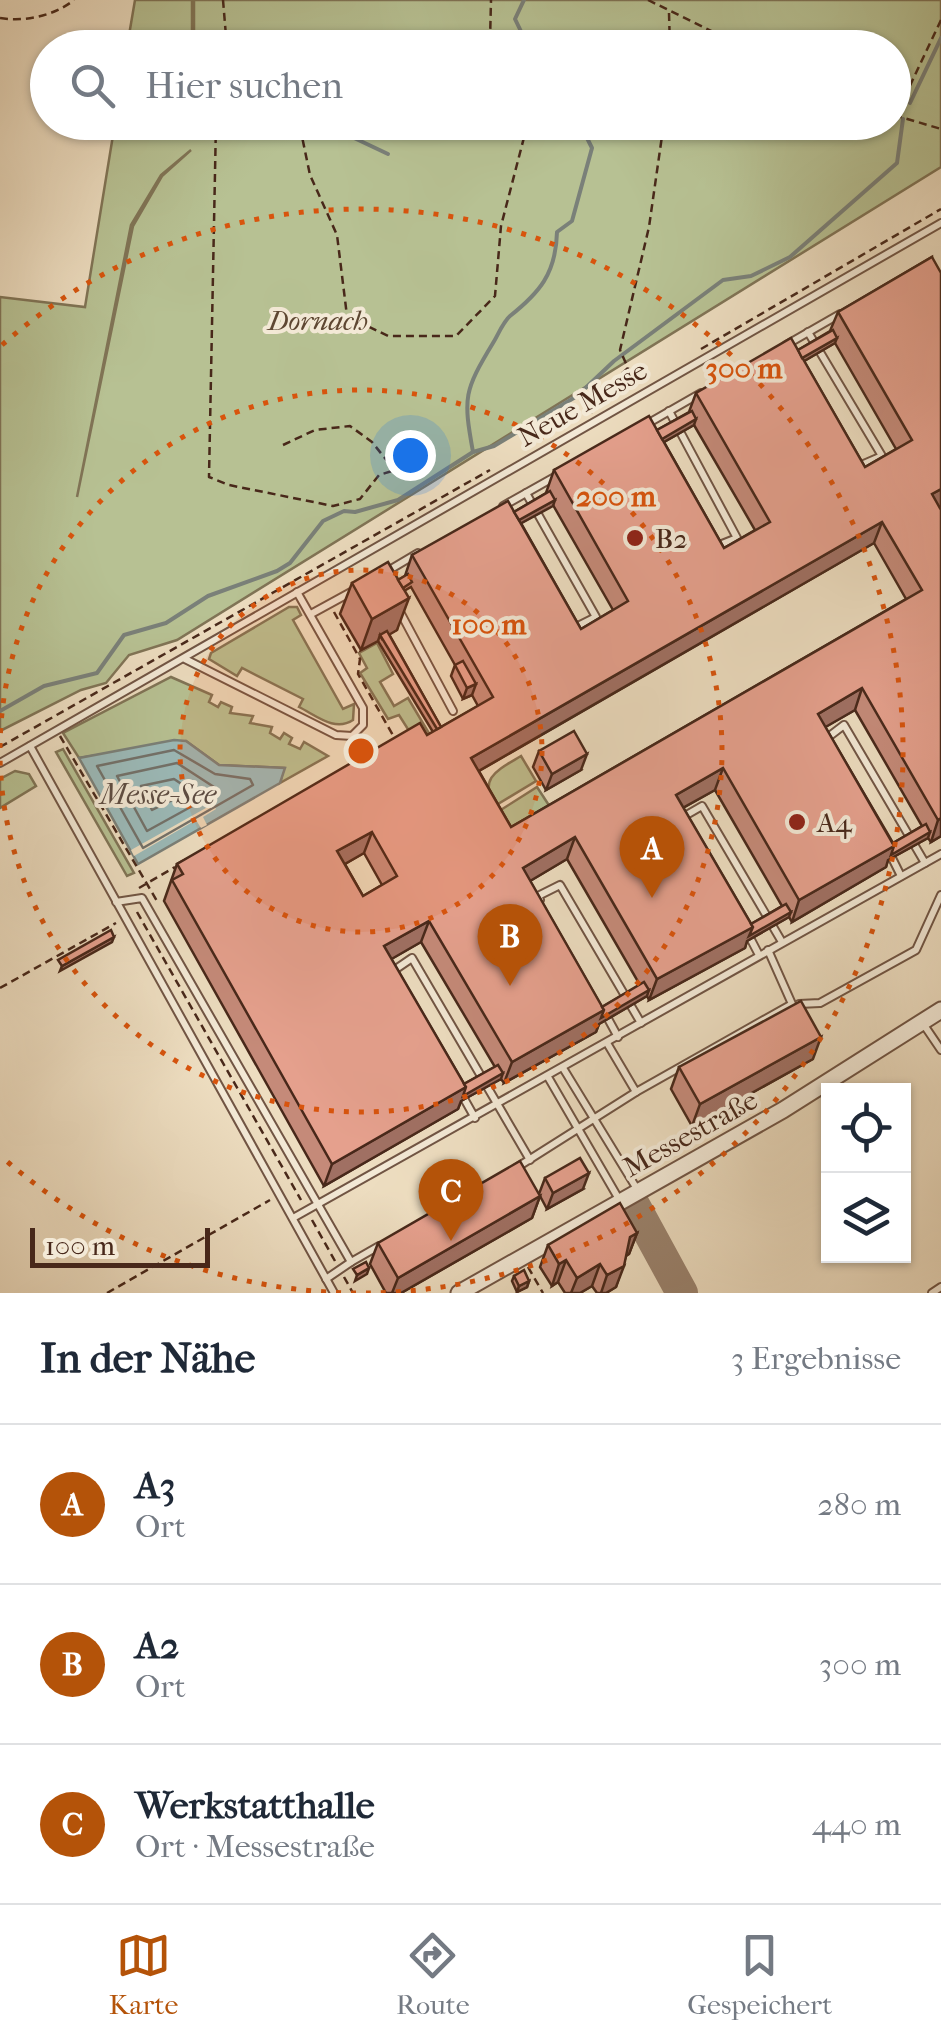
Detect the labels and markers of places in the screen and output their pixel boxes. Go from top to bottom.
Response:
place label: B2 [655,522,688,555]
marker: B2 [624,527,646,549]
centre of rings [343,733,379,769]
place label: A4 [816,806,853,839]
marker: A4 [786,811,808,833]
pin: A [620,816,684,898]
pin: B [478,904,542,986]
pin: C [418,1158,484,1241]

